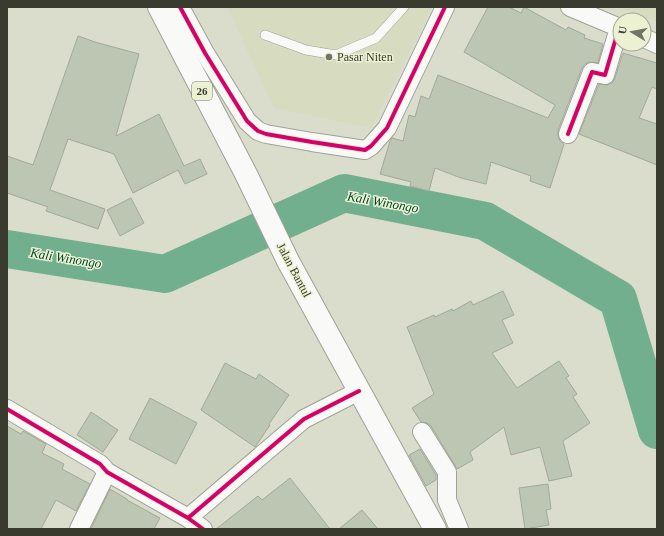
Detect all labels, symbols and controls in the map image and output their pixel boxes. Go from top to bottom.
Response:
north arrow [612,12,652,52]
text: U [616,25,629,35]
place label: Pasar Niten [337,50,393,64]
marker: Pasar Niten [324,52,334,62]
road number: 26 [192,82,212,100]
water label: Kali Winongo [345,188,420,216]
street label: Jalan Bantul [274,240,314,300]
water label: Kali Winongo [28,245,103,271]

